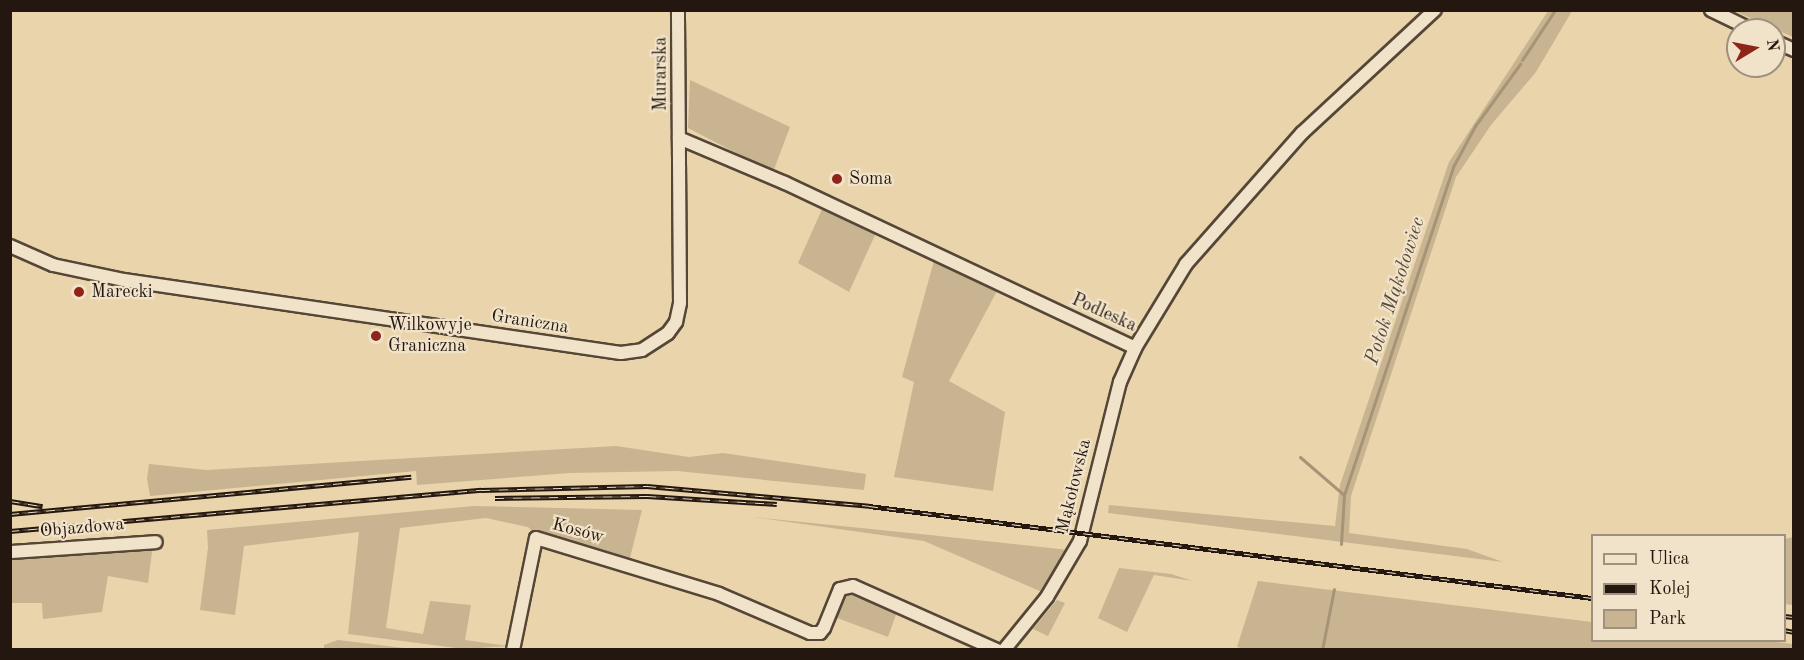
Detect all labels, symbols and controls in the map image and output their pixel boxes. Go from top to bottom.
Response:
north arrow [1726,18,1786,78]
street label: Murarska [650,37,672,111]
text: N [1763,38,1781,53]
place label: Soma [849,168,892,190]
marker: Soma [830,172,844,186]
water label: Potok Mąkołowiec [1361,214,1431,368]
place label: Marecki [91,281,153,303]
marker: Marecki [72,285,86,299]
street label: Podleska [1068,289,1140,337]
street label: Graniczna [490,305,570,339]
place label: Wilkowyje Graniczna [388,315,472,358]
marker: Wilkowyje Graniczna [369,329,383,343]
street label: Mąkołowska [1052,437,1096,535]
street label: Objazdowa [39,514,125,542]
street label: Kosów [550,514,606,548]
legend [1591,534,1786,642]
text: Ulica [1649,550,1690,568]
text: Kolej [1649,580,1690,598]
text: Park [1649,610,1686,628]

